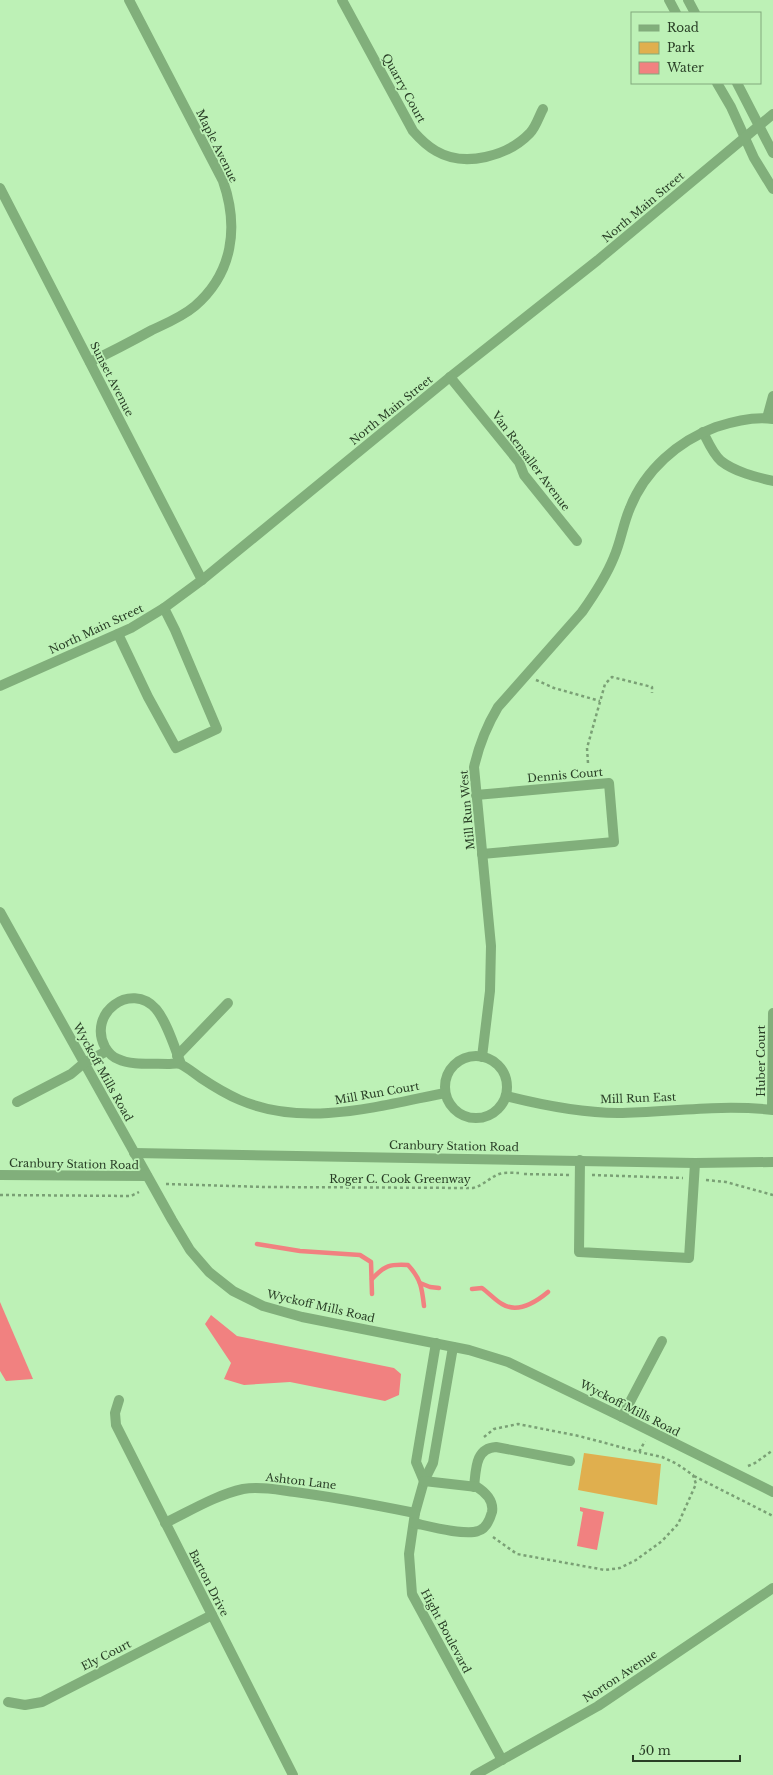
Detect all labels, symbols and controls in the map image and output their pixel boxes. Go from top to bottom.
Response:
legend [631,12,761,84]
text: Road [667,20,699,35]
text: Park [667,40,695,55]
street label: Quarry Court [379,51,429,126]
text: Water [666,60,704,75]
street label: Maple Avenue [193,107,241,185]
street label: North Main Street [599,168,687,245]
street label: Sunset Avenue [87,339,137,419]
street label: North Main Street [347,372,436,448]
street label: Van Rensaller Avenue [488,408,573,514]
street label: North Main Street [47,601,146,657]
street label: Dennis Court [527,765,604,785]
street label: Mill Run West [456,769,477,850]
street label: Wyckoff Mills Road [70,1019,136,1124]
street label: Huber Court [754,1024,768,1097]
street label: Mill Run Court [334,1079,421,1107]
street label: Mill Run East [600,1090,677,1106]
street label: Cranbury Station Road [389,1138,520,1154]
street label: Cranbury Station Road [9,1156,140,1172]
street label: Roger C. Cook Greenway [329,1172,471,1186]
street label: Wyckoff Mills Road [265,1287,377,1325]
street label: Wyckoff Mills Road [577,1376,683,1440]
street label: Ashton Lane [264,1470,337,1492]
street label: Barton Drive [186,1547,232,1619]
street label: Hight Boulevard [418,1586,474,1676]
street label: Ely Court [79,1636,134,1674]
street label: Norton Avenue [580,1647,660,1705]
scale bar [633,1737,740,1763]
text: 50 m [639,1743,671,1758]

